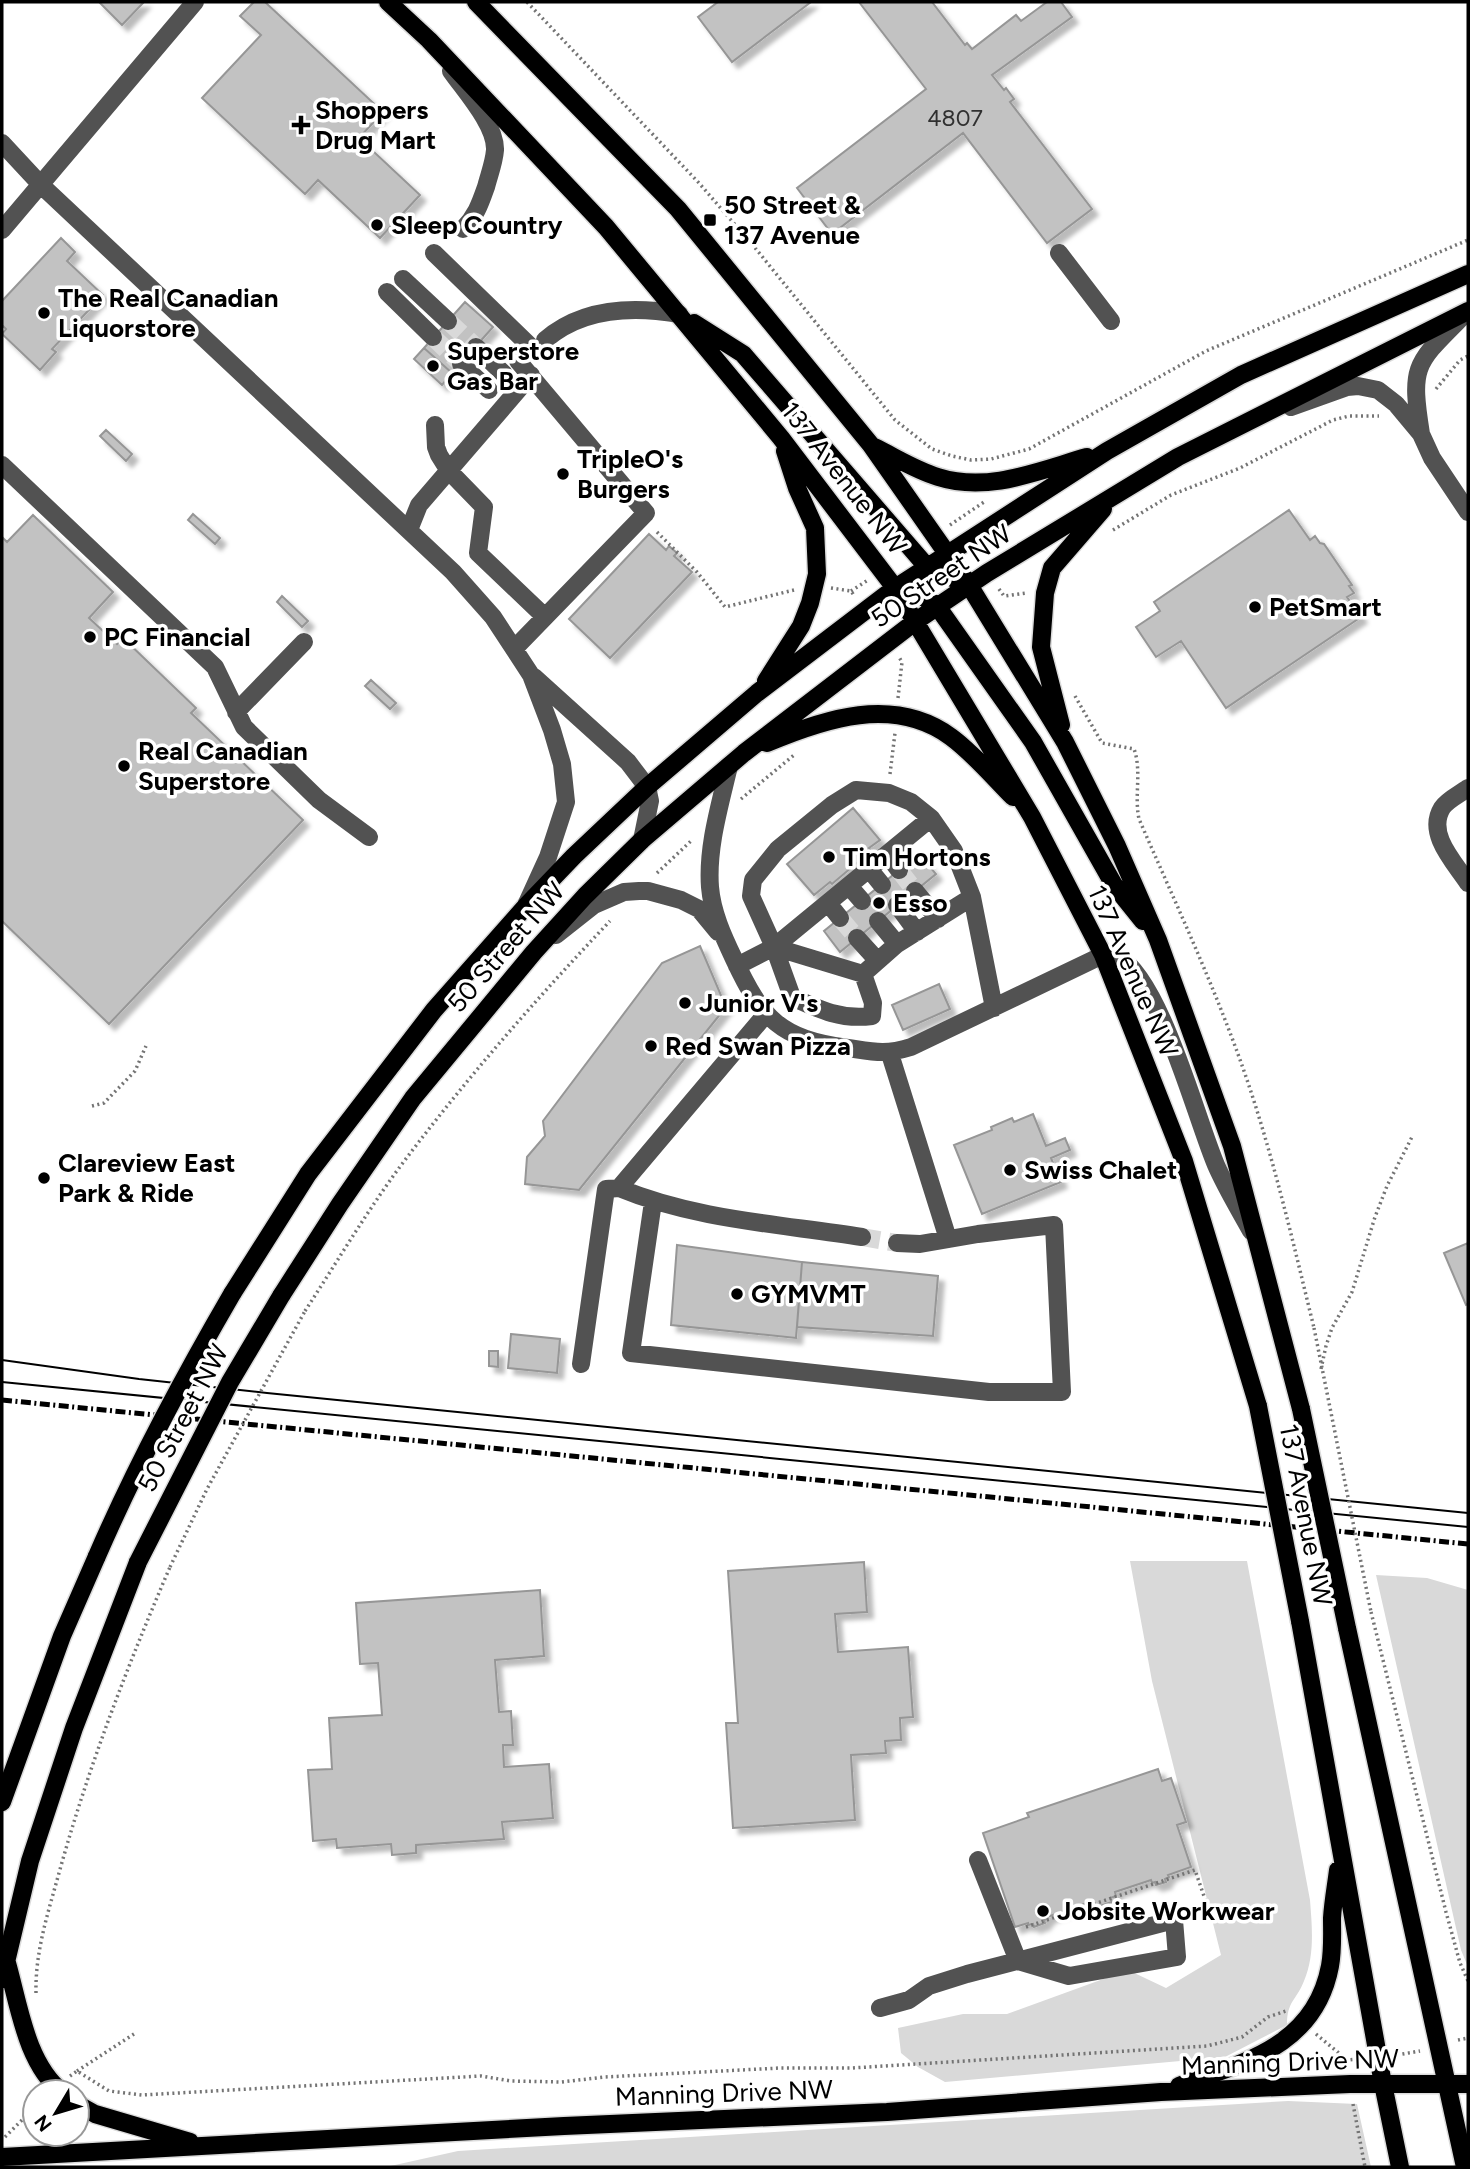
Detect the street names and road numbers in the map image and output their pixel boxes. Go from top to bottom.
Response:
street label: 137 Avenue NW [775,395,913,561]
street label: 50 Street NW [865,517,1017,635]
street label: 50 Street NW [441,875,571,1019]
street label: 137 Avenue NW [1081,880,1185,1062]
street label: 50 Street NW [131,1339,235,1497]
street label: 137 Avenue NW [1273,1421,1339,1609]
street label: Manning Drive NW [1180,2042,1400,2082]
street label: Manning Drive NW [614,2073,834,2113]

